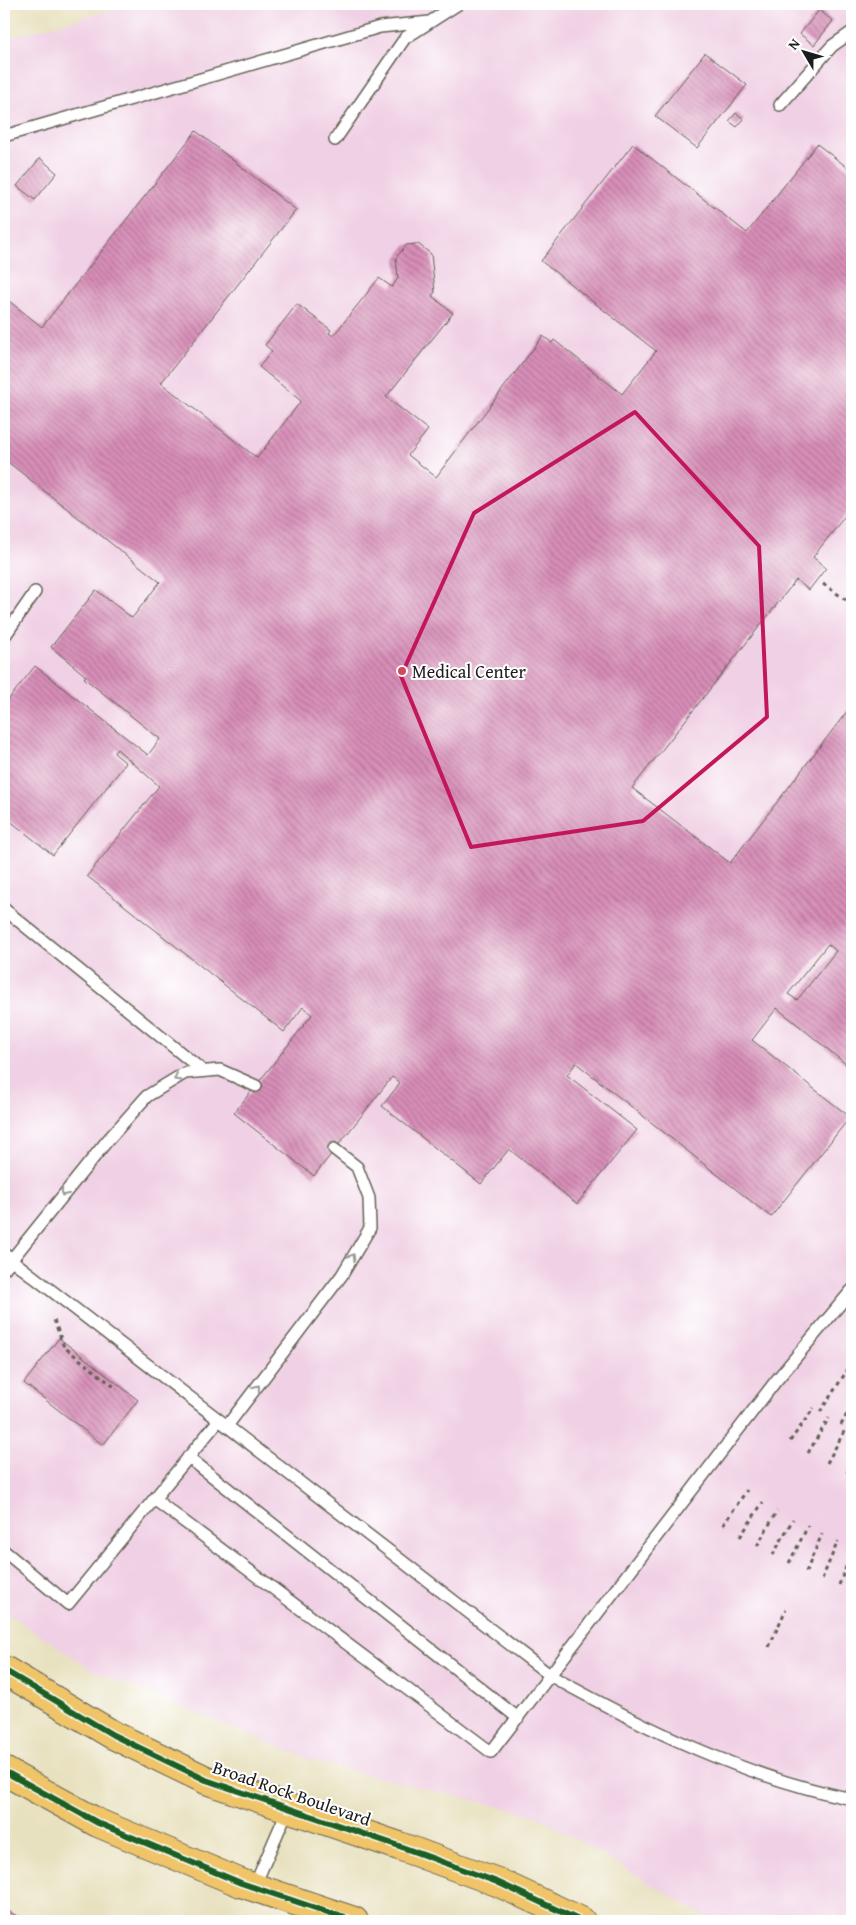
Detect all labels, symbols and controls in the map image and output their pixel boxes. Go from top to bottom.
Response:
north arrow [778,28,828,78]
text: N [783,34,805,54]
place label: Medical Center [412,658,527,685]
marker: Medical Center [396,665,408,677]
one-way arrow [174,1072,183,1082]
one-way arrow [62,1187,70,1196]
one-way arrow [346,1253,356,1262]
one-way arrow [252,1385,260,1394]
street label: Broad Rock Boulevard [209,1753,375,1833]

